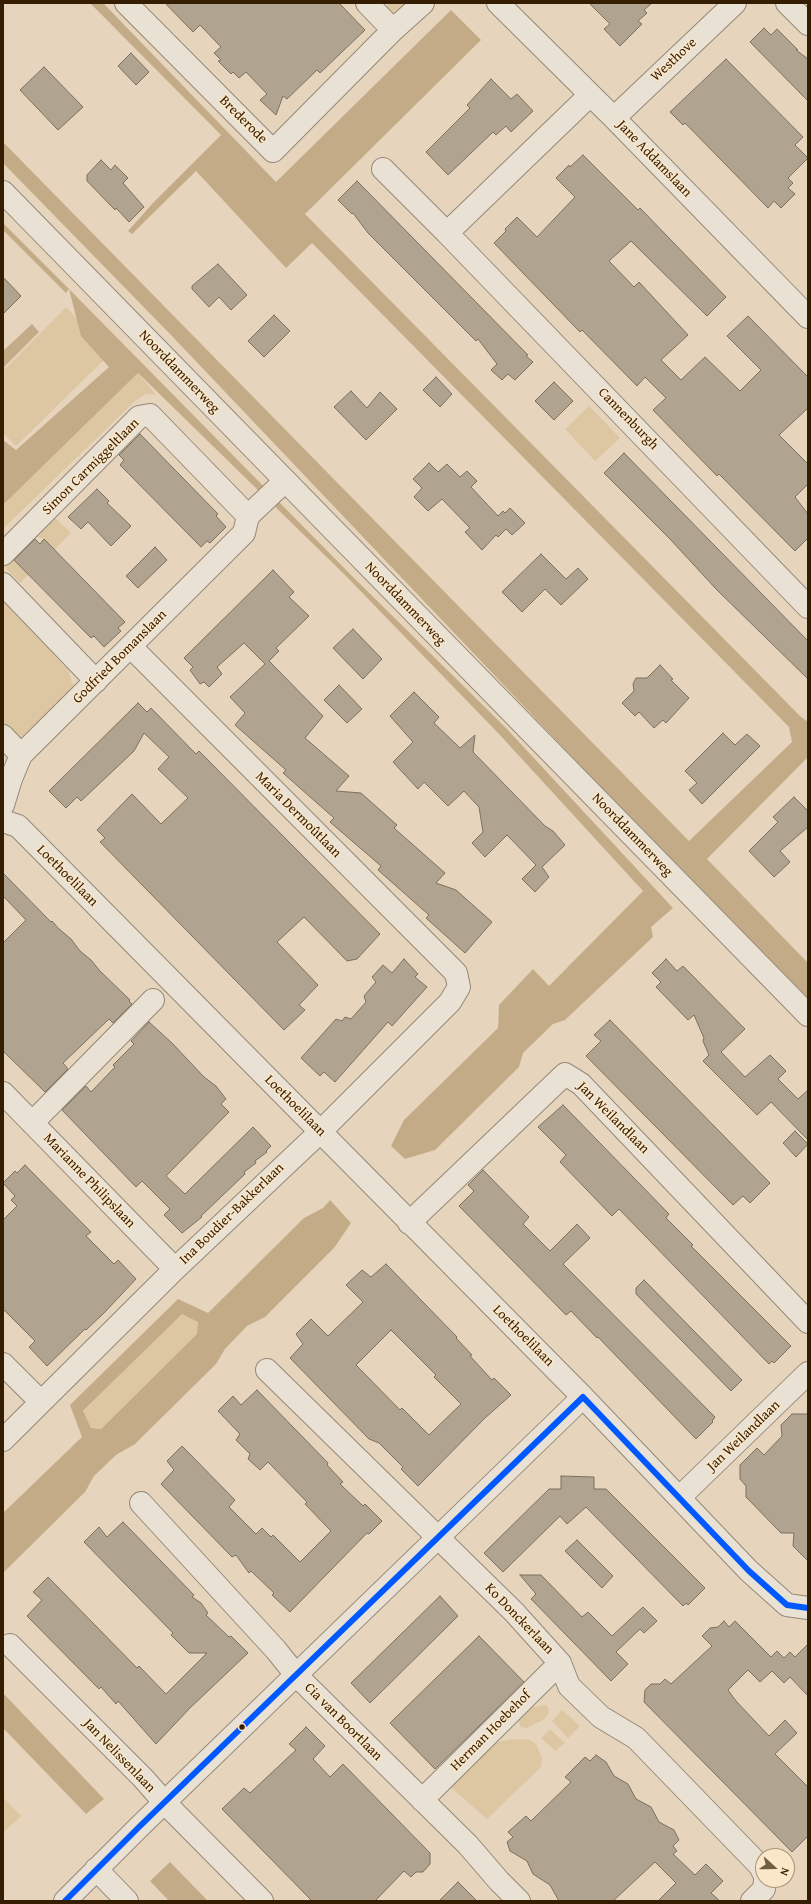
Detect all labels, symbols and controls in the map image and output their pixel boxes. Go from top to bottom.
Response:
street label: Westhove [648,35,700,85]
street label: Brederode [216,93,270,147]
street label: Jane Addamslaan [613,117,695,201]
street label: Noorddammerweg [135,327,223,417]
street label: Cannenburgh [594,384,662,454]
street label: Simon Carmiggeltlaan [39,415,143,519]
street label: Noorddammerweg [361,559,449,649]
street label: Godfried Bomanslaan [70,607,170,707]
street label: Maria Dermoûtlaan [252,769,344,861]
street label: Noorddammerweg [588,790,676,880]
street label: Loethoelilaan [33,842,101,910]
street label: Loethoelilaan [261,1072,329,1140]
street label: Jan Weilandlaan [574,1079,652,1157]
street label: Marianne Philipslaan [40,1130,138,1232]
street label: Ina Boudier-Bakkerlaan [176,1160,288,1268]
street label: Loethoelilaan [489,1302,557,1370]
street label: Jan Weilandlaan [704,1397,784,1475]
street label: Ko Donckerlaan [481,1580,557,1658]
street label: Cia van Boortlaan [300,1679,386,1765]
street label: Herman Hoebehof [447,1687,535,1775]
street label: Jan Nelissenlaan [80,1716,158,1796]
unlabelled marker [237,1722,247,1732]
north arrow [755,1848,795,1888]
text: N [776,1866,794,1878]

